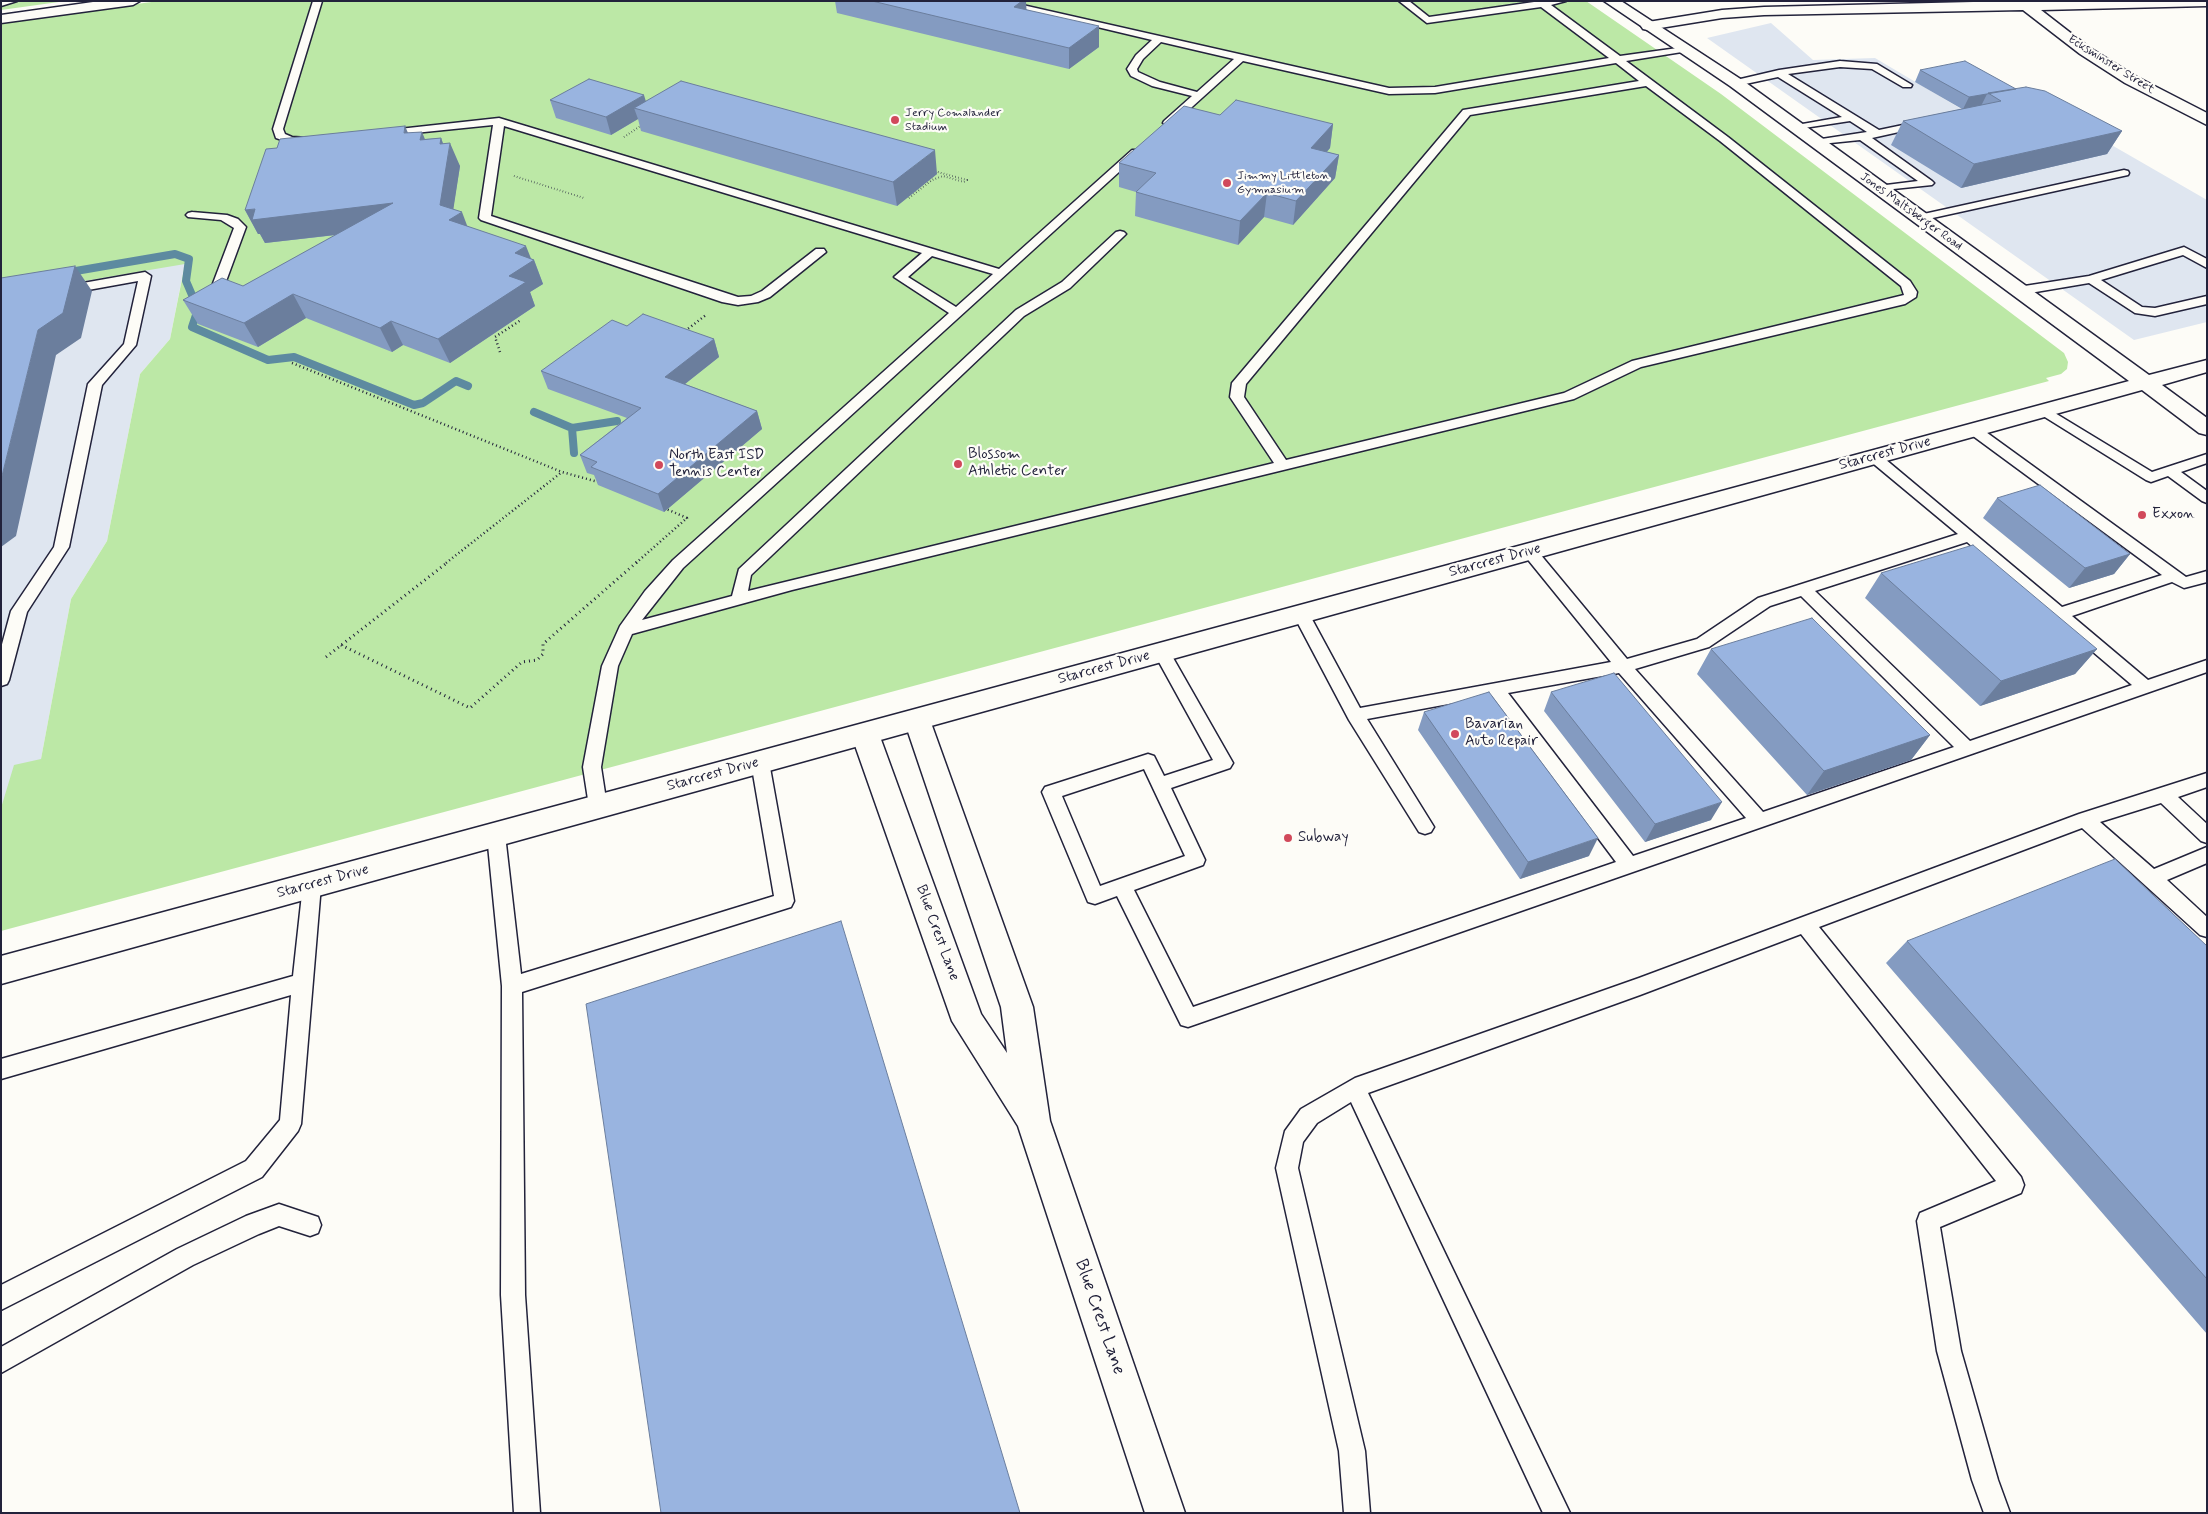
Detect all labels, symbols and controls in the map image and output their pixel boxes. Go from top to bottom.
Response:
street label: Ecksminster Street [2065,33,2157,97]
place label: Jerry Comalander Stadium [905,106,1001,134]
marker: Jerry Comalander Stadium [889,114,901,126]
place label: Jimmy Littleton Gymnasium [1237,169,1329,197]
street label: Jones Maltsberger Road [1857,170,1965,254]
marker: Jimmy Littleton Gymnasium [1221,177,1233,189]
street label: Starcrest Drive [1837,433,1933,475]
place label: Blossom Athletic Center [968,446,1067,481]
place label: North East ISD Tennis Center [669,447,764,482]
marker: Blossom Athletic Center [952,458,964,470]
marker: North East ISD Tennis Center [653,459,665,471]
place label: Exxon [2152,506,2195,524]
marker: Exxon [2136,509,2148,521]
street label: Starcrest Drive [1447,540,1543,582]
street label: Starcrest Drive [1056,647,1152,689]
place label: Bavarian Auto Repair [1465,716,1538,751]
marker: Bavarian Auto Repair [1449,728,1461,740]
street label: Starcrest Drive [665,754,761,796]
place label: Subway [1298,829,1349,847]
marker: Subway [1282,832,1294,844]
street label: Starcrest Drive [275,861,371,903]
street label: Blue Crest Lane [911,883,963,983]
street label: Blue Crest Lane [1069,1256,1129,1378]

